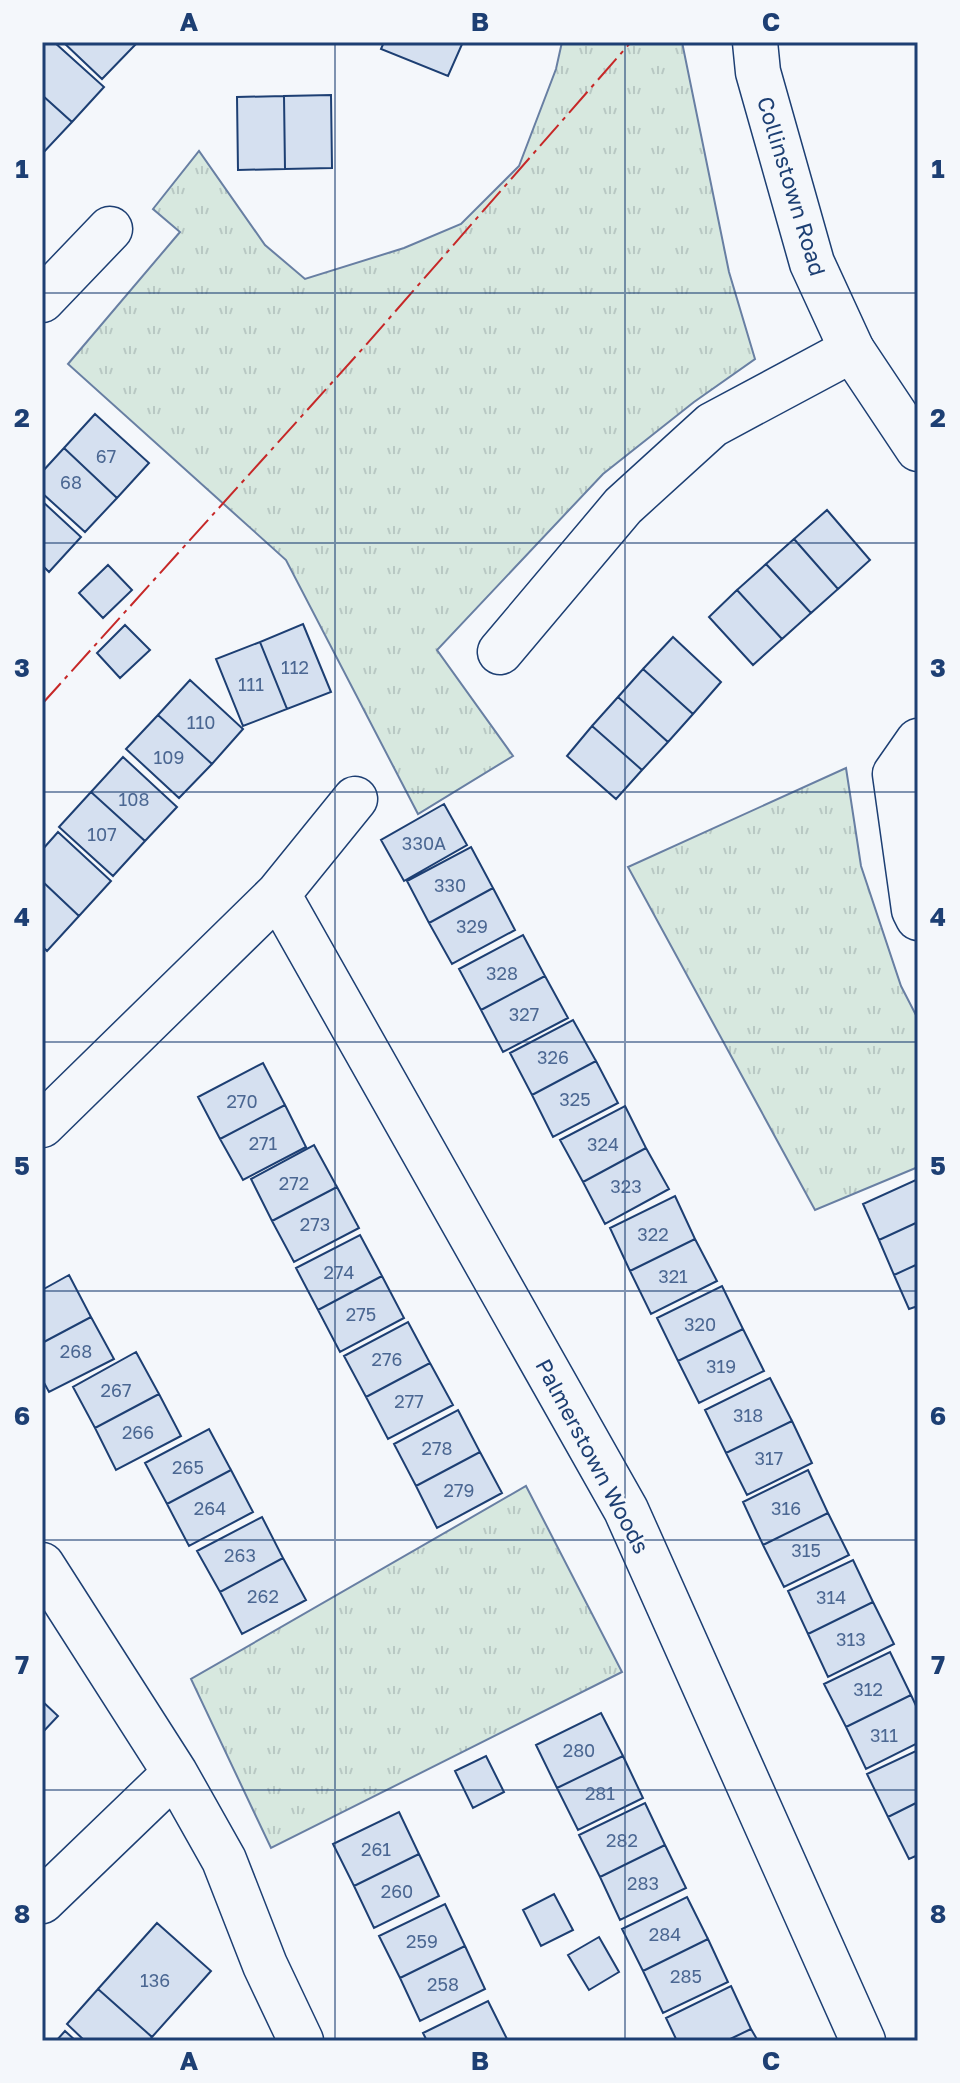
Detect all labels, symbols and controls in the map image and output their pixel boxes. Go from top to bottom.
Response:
text: A [180,6,199,37]
text: B [471,6,489,37]
text: C [762,6,780,37]
street label: Collinstown Road [752,93,832,279]
text: 1 [15,153,29,184]
text: 1 [931,153,945,184]
text: 2 [14,402,30,433]
text: 2 [930,402,946,433]
house number: 67 [96,445,116,467]
house number: 68 [60,471,82,493]
text: 3 [14,652,30,683]
text: 3 [930,652,946,683]
house number: 112 [281,656,309,678]
house number: 111 [238,673,264,695]
house number: 110 [187,711,215,733]
house number: 109 [154,746,184,768]
house number: 108 [119,788,149,810]
house number: 107 [87,823,117,845]
house number: 330A [402,832,446,854]
house number: 330 [434,874,466,896]
text: 4 [14,901,30,932]
text: 4 [930,901,946,932]
house number: 329 [456,915,488,937]
house number: 328 [486,962,518,984]
house number: 327 [509,1003,539,1025]
house number: 326 [537,1046,569,1068]
house number: 325 [559,1088,591,1110]
house number: 270 [226,1090,258,1112]
house number: 271 [249,1132,278,1154]
house number: 324 [587,1133,619,1155]
text: 5 [14,1150,30,1181]
text: 5 [930,1150,946,1181]
house number: 272 [279,1172,309,1194]
house number: 323 [610,1175,642,1197]
house number: 273 [300,1213,330,1235]
house number: 322 [637,1223,669,1245]
house number: 274 [324,1261,354,1283]
house number: 321 [658,1265,688,1287]
house number: 275 [346,1303,376,1325]
house number: 320 [684,1313,716,1335]
house number: 268 [60,1340,92,1362]
house number: 276 [372,1348,402,1370]
street label: Palmerstown Woods [530,1354,656,1558]
house number: 319 [706,1355,736,1377]
house number: 267 [101,1379,131,1401]
house number: 277 [394,1390,424,1412]
text: 6 [14,1400,30,1431]
text: 6 [930,1400,946,1431]
house number: 318 [733,1404,763,1426]
house number: 266 [122,1421,154,1443]
house number: 278 [422,1437,452,1459]
house number: 317 [755,1447,783,1469]
house number: 265 [172,1456,204,1478]
house number: 279 [444,1479,474,1501]
house number: 264 [194,1497,226,1519]
house number: 316 [771,1497,801,1519]
house number: 315 [791,1539,821,1561]
house number: 263 [224,1544,256,1566]
house number: 262 [247,1585,279,1607]
house number: 314 [816,1586,846,1608]
house number: 313 [836,1628,866,1650]
text: 7 [15,1649,29,1680]
text: 7 [931,1649,945,1680]
house number: 312 [853,1678,883,1700]
house number: 311 [870,1724,898,1746]
house number: 280 [563,1739,595,1761]
house number: 281 [585,1782,615,1804]
house number: 282 [606,1829,638,1851]
house number: 261 [361,1838,391,1860]
house number: 283 [627,1872,659,1894]
house number: 260 [381,1880,413,1902]
text: 8 [14,1898,30,1929]
text: 8 [930,1898,946,1929]
house number: 284 [649,1923,681,1945]
house number: 259 [406,1930,438,1952]
house number: 285 [670,1965,702,1987]
house number: 136 [140,1969,170,1991]
house number: 258 [427,1973,459,1995]
text: A [180,2045,199,2076]
text: B [471,2045,489,2076]
text: C [762,2045,780,2076]

